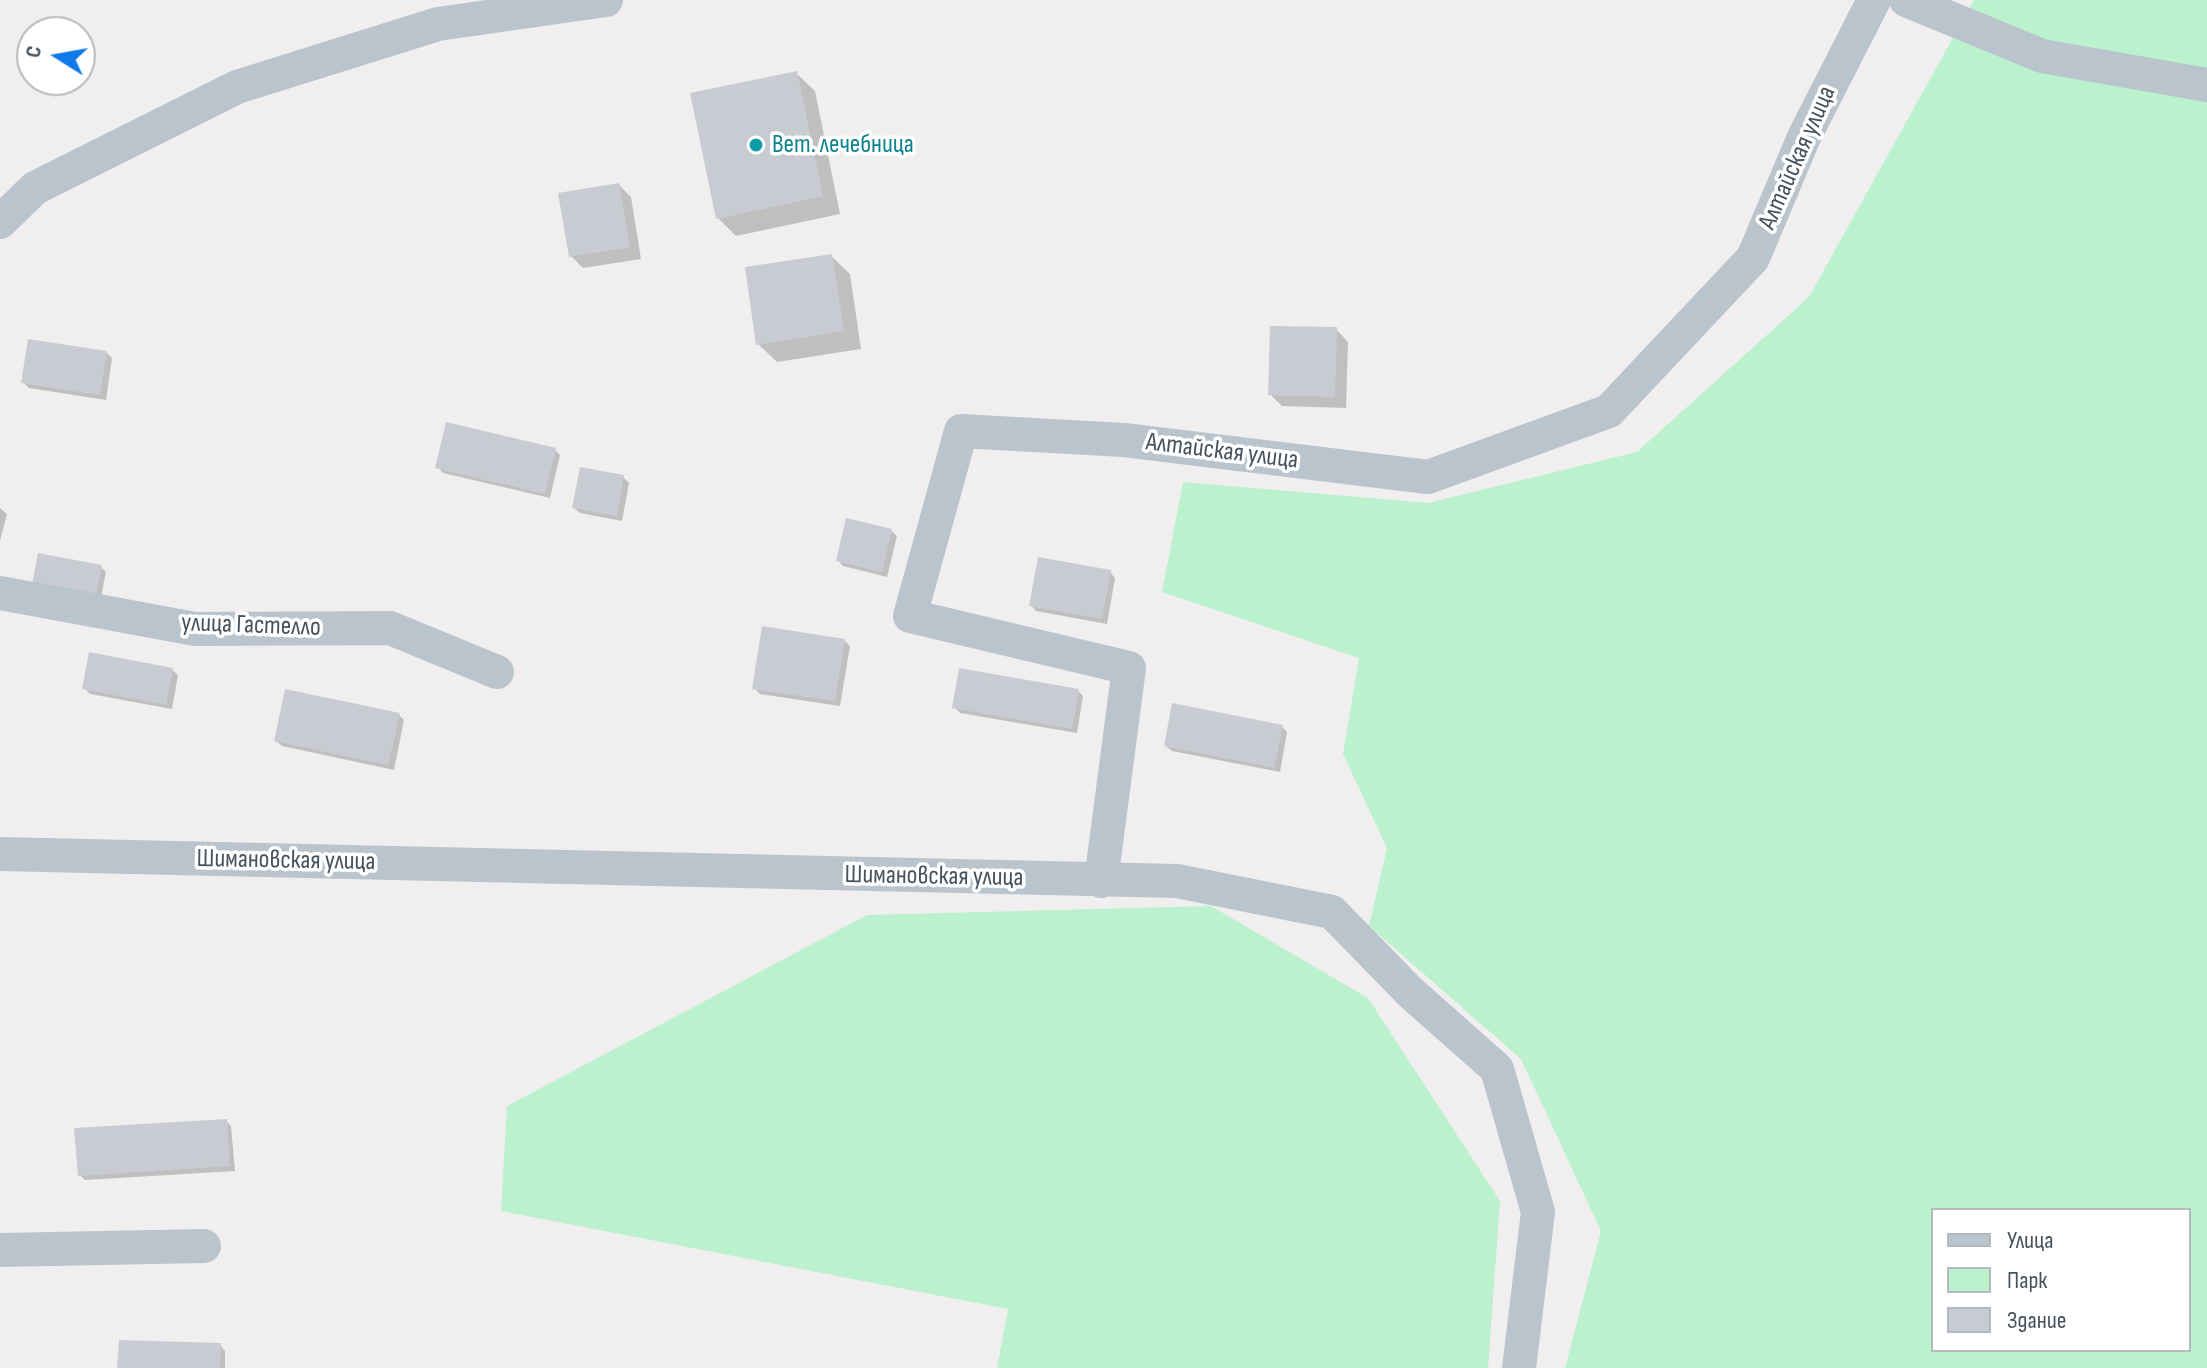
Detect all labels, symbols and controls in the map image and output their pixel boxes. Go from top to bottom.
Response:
north arrow [16,16,96,96]
text: С [20,44,48,60]
street label: Алтайская улица [1753,82,1843,234]
place label: Вет. лечебница [772,129,914,161]
marker: Вет. лечебница [747,136,765,154]
street label: Алтайская улица [1144,427,1300,477]
street label: улица Гастелло [181,608,321,644]
street label: Шимановская улица [196,844,376,878]
street label: Шимановская улица [844,860,1024,894]
legend [1931,1208,2191,1352]
text: Улица [2007,1226,2053,1255]
text: Парк [2007,1266,2047,1295]
text: Здание [2007,1306,2066,1335]

